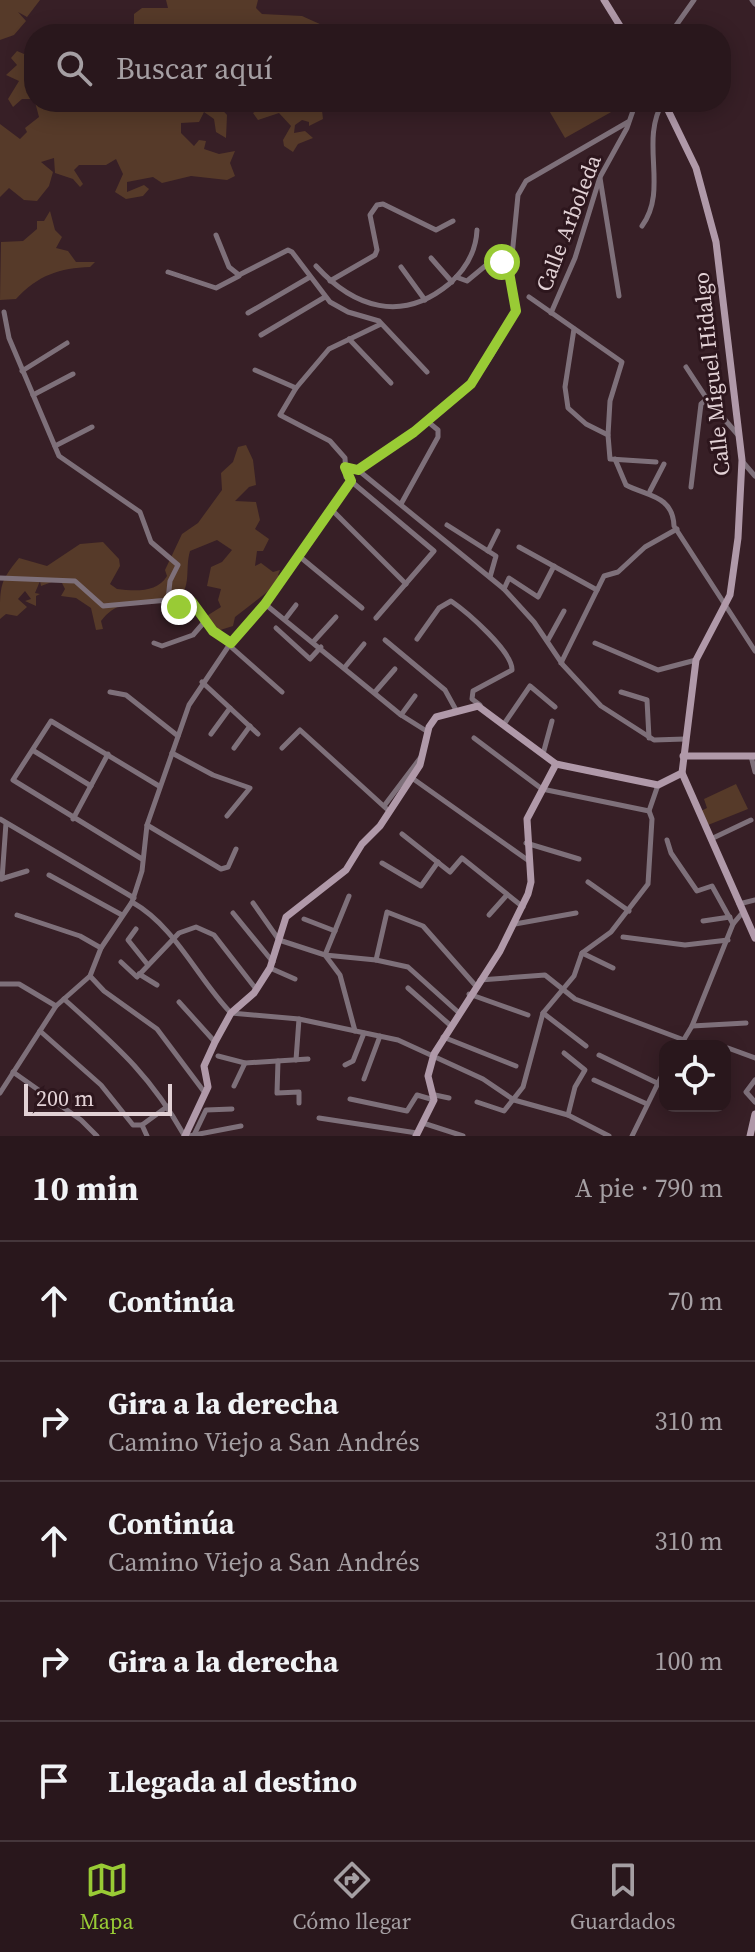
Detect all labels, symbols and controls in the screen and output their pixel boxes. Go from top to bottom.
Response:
search box [24,24,731,112]
icon: search [52,46,96,90]
text: Buscar aquí [116,48,273,89]
street label: Calle Arboleda [528,150,608,296]
route start [484,244,520,280]
street label: Calle Miguel Hidalgo [685,271,737,477]
route end [161,589,197,625]
map controls [659,1040,731,1112]
button: locate [659,1040,731,1112]
scale bar [24,1080,172,1116]
text: 200 m [36,1083,94,1113]
text: 10 min [32,1165,139,1211]
text: A pie · 790 m [575,1170,723,1206]
icon: ahead [32,1279,76,1323]
text: Continúa [108,1281,235,1322]
text: 70 m [668,1283,723,1319]
text: Gira a la derecha [108,1383,339,1424]
icon: right [32,1399,76,1443]
text: 310 m [655,1403,723,1439]
text: Camino Viejo a San Andrés [108,1424,420,1460]
text: Continúa [108,1503,235,1544]
icon: ahead [32,1519,76,1563]
text: 310 m [655,1523,723,1559]
text: Camino Viejo a San Andrés [108,1544,420,1580]
icon: right [32,1639,76,1683]
text: Gira a la derecha [108,1641,339,1682]
text: 100 m [655,1643,723,1679]
icon: arrive [32,1759,76,1803]
text: Llegada al destino [108,1761,357,1802]
tab: Mapa [79,1858,134,1936]
tab: Cómo llegar [292,1858,411,1936]
tab: Guardados [570,1858,676,1936]

